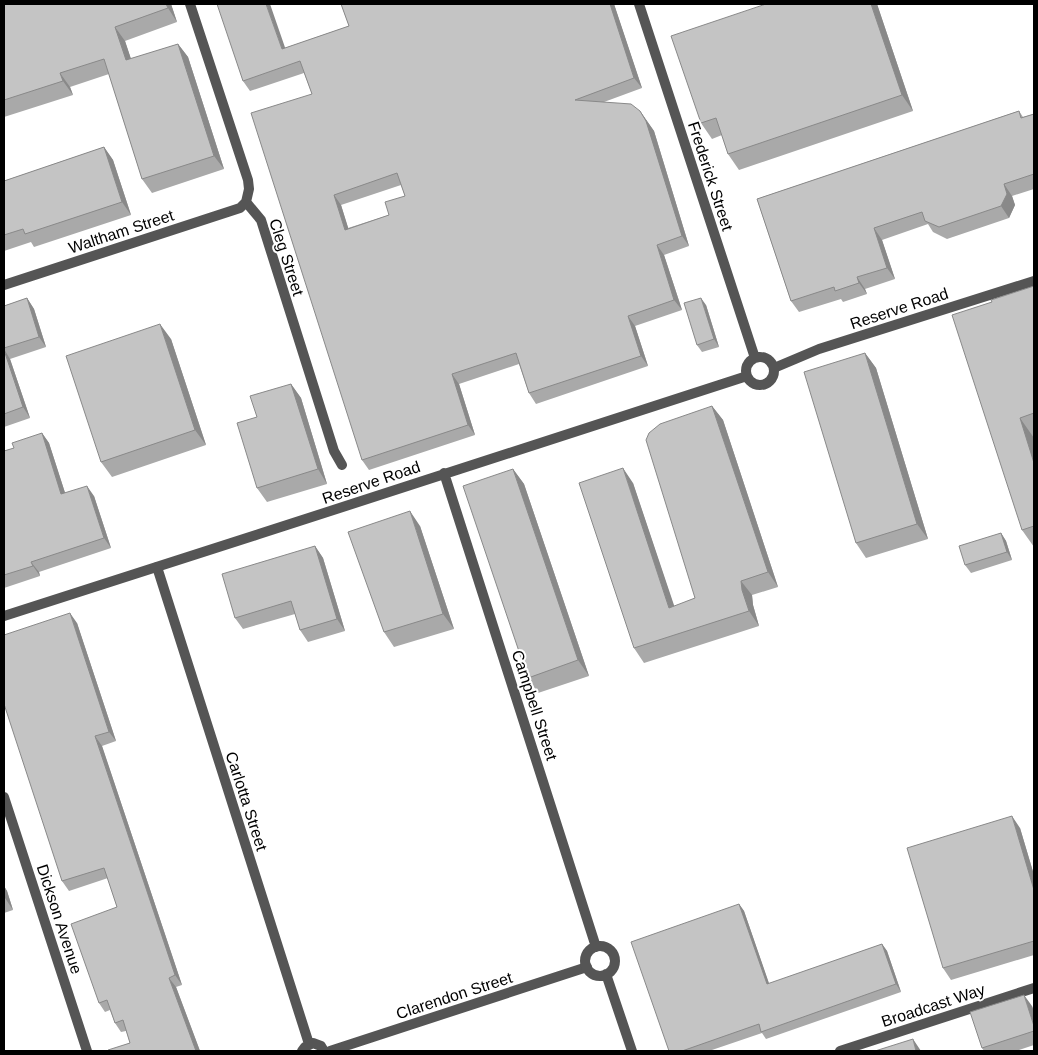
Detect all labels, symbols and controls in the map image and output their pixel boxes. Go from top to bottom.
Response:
street label: Frederick Street [685,119,736,233]
street label: Waltham Street [66,206,176,257]
street label: Cleg Street [266,216,307,298]
street label: Reserve Road [848,285,950,332]
street label: Reserve Road [320,458,422,507]
street label: Campbell Street [509,648,561,763]
street label: Carlotta Street [223,749,271,853]
street label: Dickson Avenue [34,862,85,976]
street label: Clarendon Street [394,969,515,1022]
street label: Broadcast Way [879,981,987,1030]

